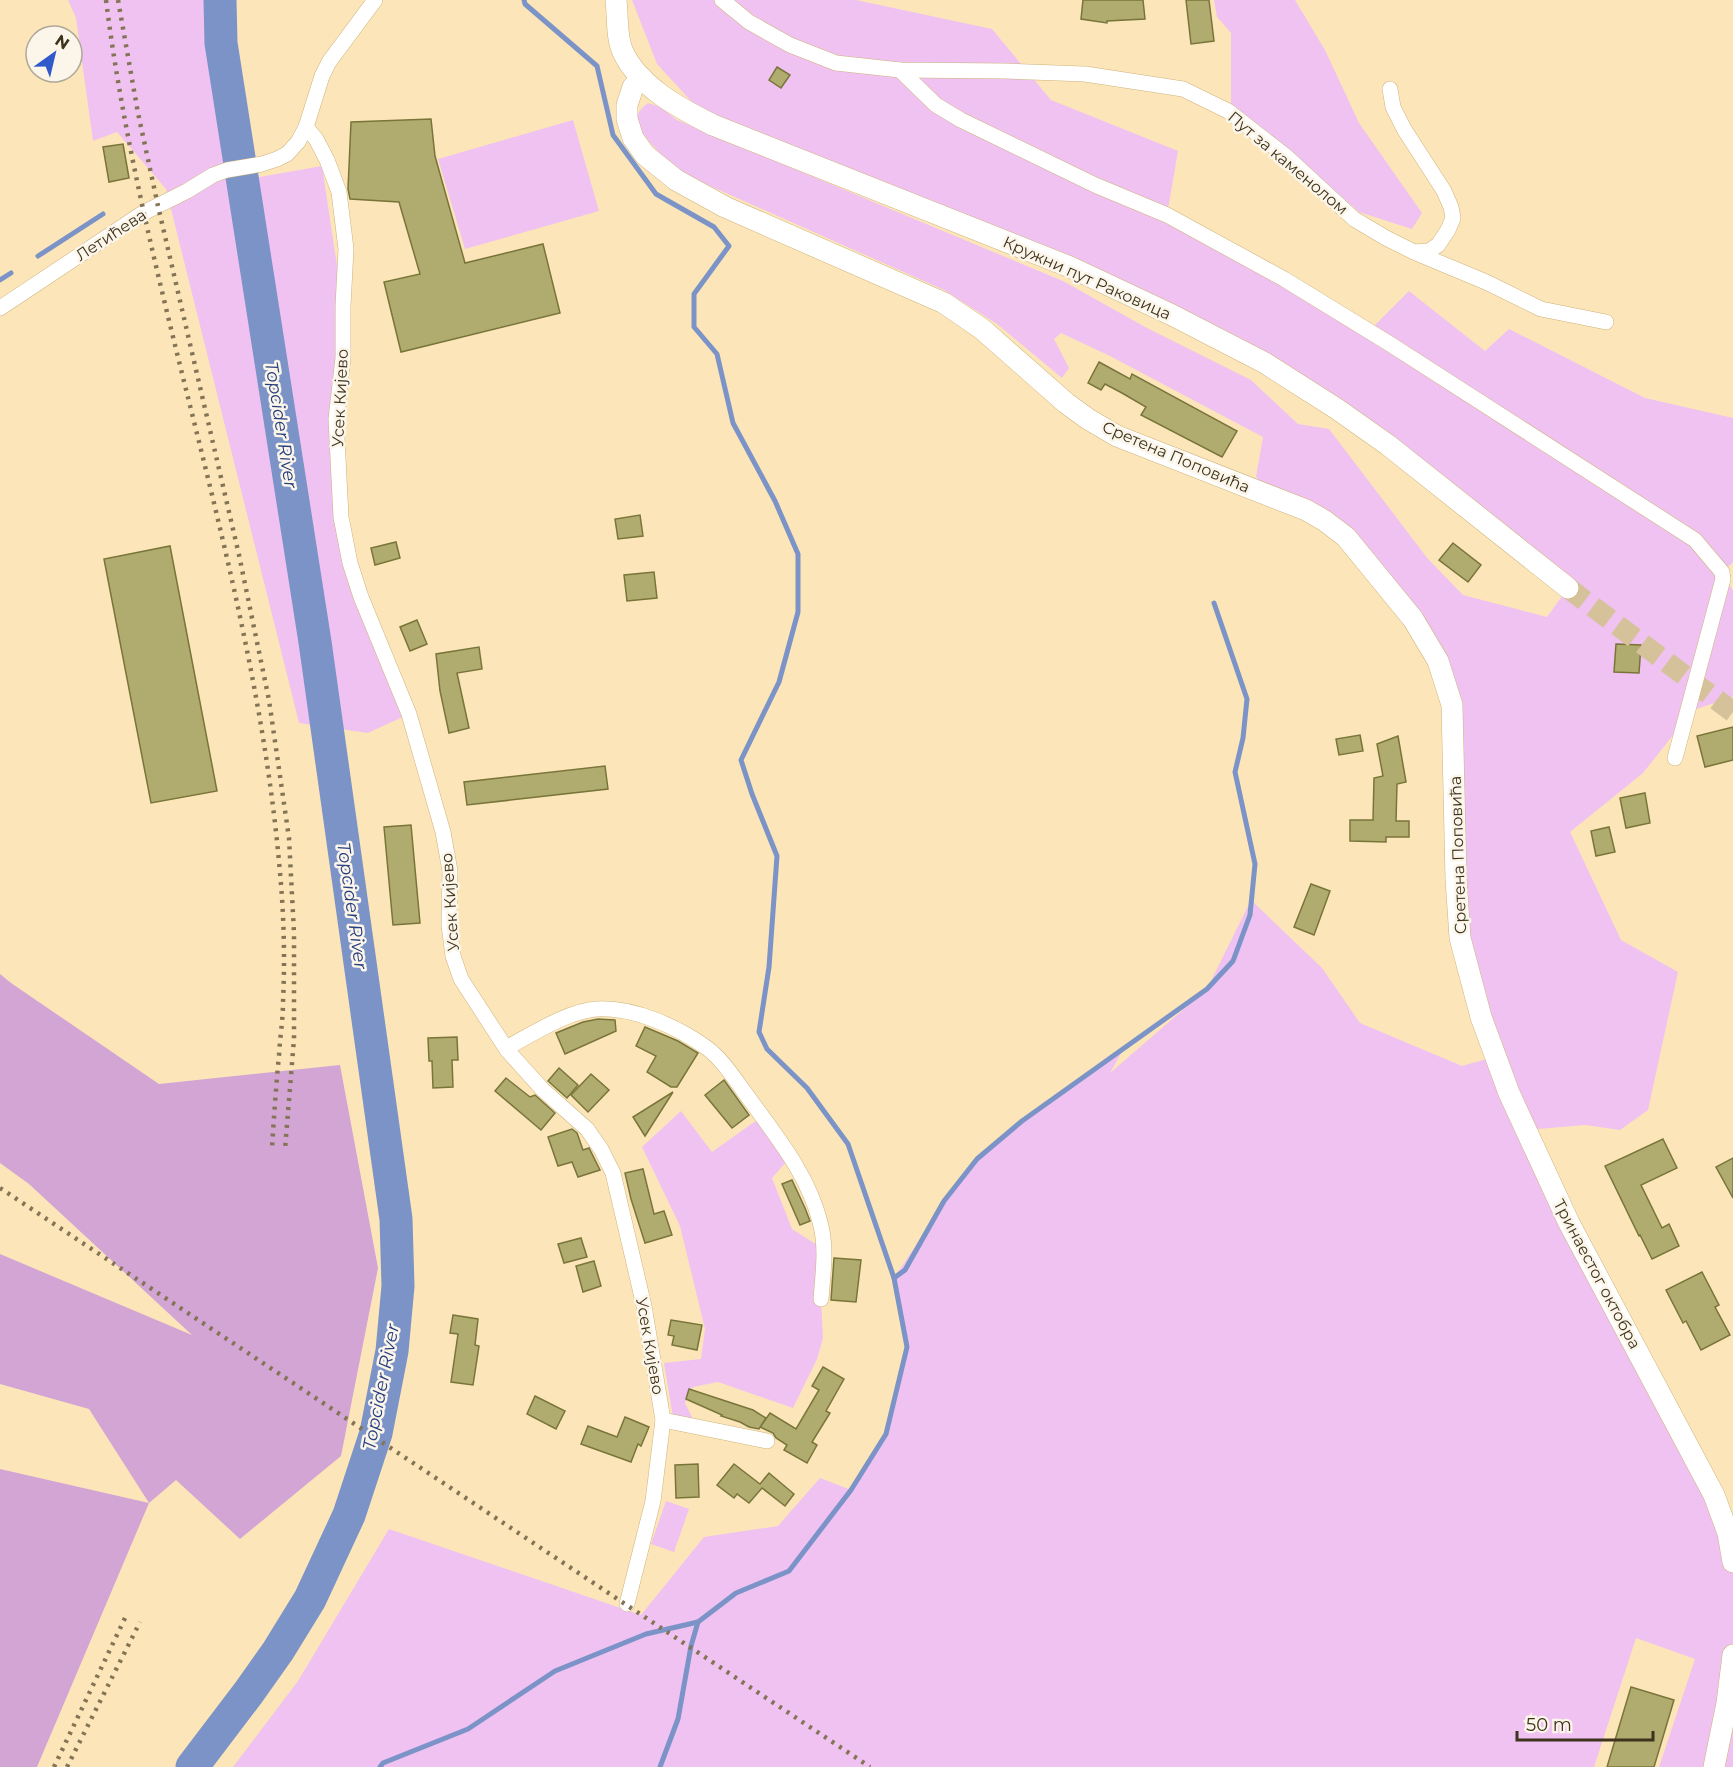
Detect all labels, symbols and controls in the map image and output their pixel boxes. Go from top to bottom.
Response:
north arrow [24,24,84,84]
text: N [51,30,73,53]
street label: Пут за каменолом [1224,107,1352,219]
street label: Летићева [72,205,150,265]
street label: Кружни пут Раковица [1000,232,1174,324]
street label: Усек Кијево [328,348,352,448]
water label: Topcider River [260,360,302,491]
street label: Сретена Поповића [1099,417,1253,497]
street label: Сретена Поповића [1446,775,1470,935]
water label: Topcider River [332,841,372,972]
street label: Усек Кијево [437,852,463,952]
street label: Тринаестог октобра [1549,1196,1645,1352]
street label: Усек Кијево [632,1296,668,1396]
water label: Topcider River [358,1321,404,1452]
scale bar [1517,1704,1654,1742]
text: 50 m [1526,1714,1572,1736]

